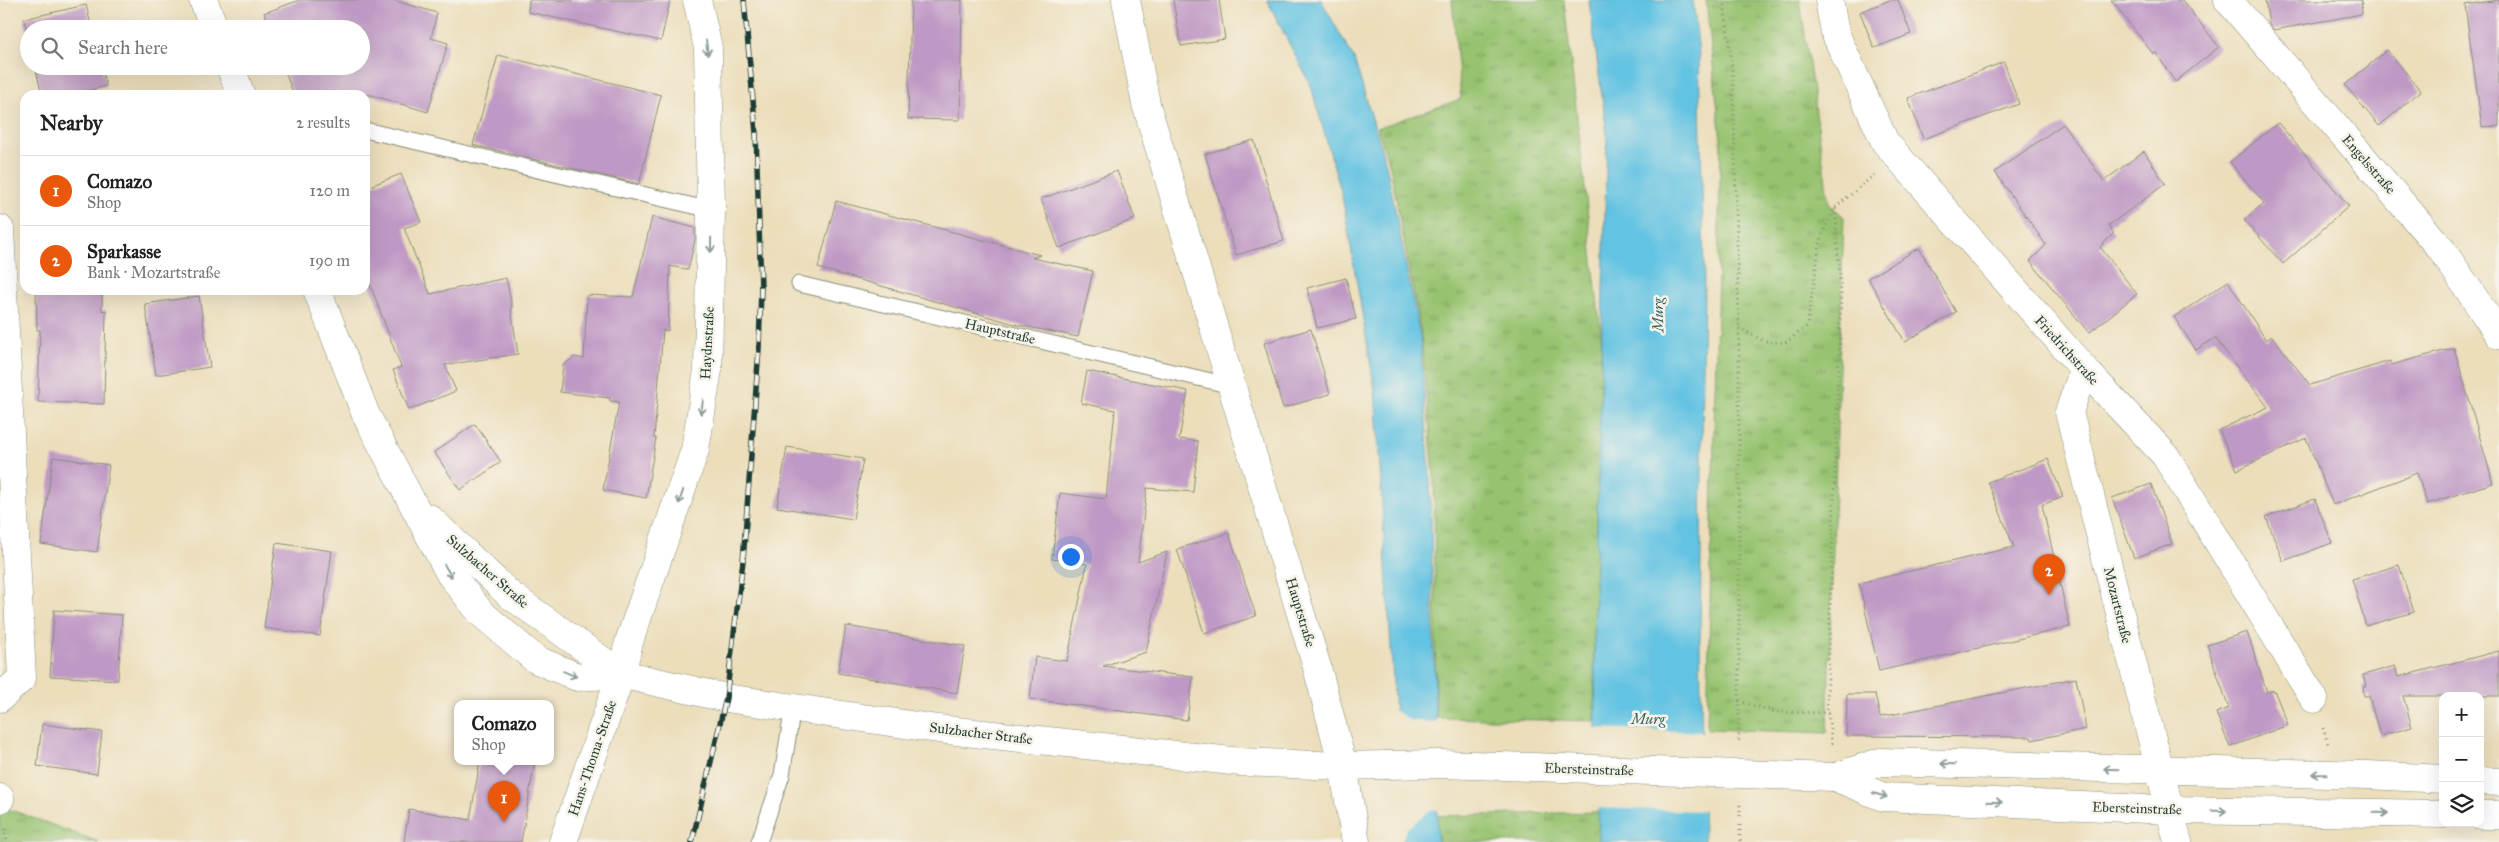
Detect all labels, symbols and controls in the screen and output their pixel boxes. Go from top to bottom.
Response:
search box [20,20,370,75]
icon: search [38,34,66,62]
text: Search here [78,36,168,59]
one-way arrow [702,39,712,55]
text: Nearby [40,110,103,136]
text: 2 results [296,113,350,132]
street label: Engelsstraße [2338,131,2399,198]
text: Comazo [87,170,152,193]
text: 1 [53,181,59,200]
text: 120 m [310,181,350,200]
text: Shop [87,193,121,212]
one-way arrow [706,237,715,253]
text: Sparkasse [87,240,161,263]
text: 2 [52,251,60,270]
text: 190 m [309,251,350,270]
text: Bank · Mozartstraße [87,263,220,282]
water label: Murg [1649,296,1667,334]
street label: Haydnstraße [697,306,718,380]
street label: Friedrichstraße [2031,312,2102,389]
street label: Hauptstraße [963,315,1037,348]
one-way arrow [697,399,707,415]
one-way arrow [675,488,685,504]
street label: Sulzbacher Straße [443,531,532,612]
your location [1058,544,1084,570]
pin: 2 [2033,554,2065,595]
one-way arrow [444,563,454,577]
street label: Mozartstraße [2100,565,2135,645]
street label: Hauptstraße [1282,575,1319,649]
one-way arrow [562,669,577,679]
map controls [2439,692,2484,827]
button: + [2439,692,2484,737]
street label: Hans-Thoma-Straße [565,698,620,818]
popup [454,700,554,765]
water label: Murg [1629,710,1666,728]
text: Comazo [471,712,537,735]
street label: Sulzbacher Straße [929,719,1033,748]
text: Shop [471,735,506,754]
button: − [2439,737,2484,782]
street label: Ebersteinstraße [1544,759,1634,780]
one-way arrow [1941,759,1957,769]
one-way arrow [2103,764,2119,773]
one-way arrow [2312,769,2328,779]
pin: 1 [488,781,520,822]
button: layers [2439,782,2484,827]
one-way arrow [1872,790,1888,800]
one-way arrow [1987,798,2003,807]
street label: Ebersteinstraße [2092,798,2182,819]
one-way arrow [2210,806,2226,815]
one-way arrow [2372,808,2389,818]

